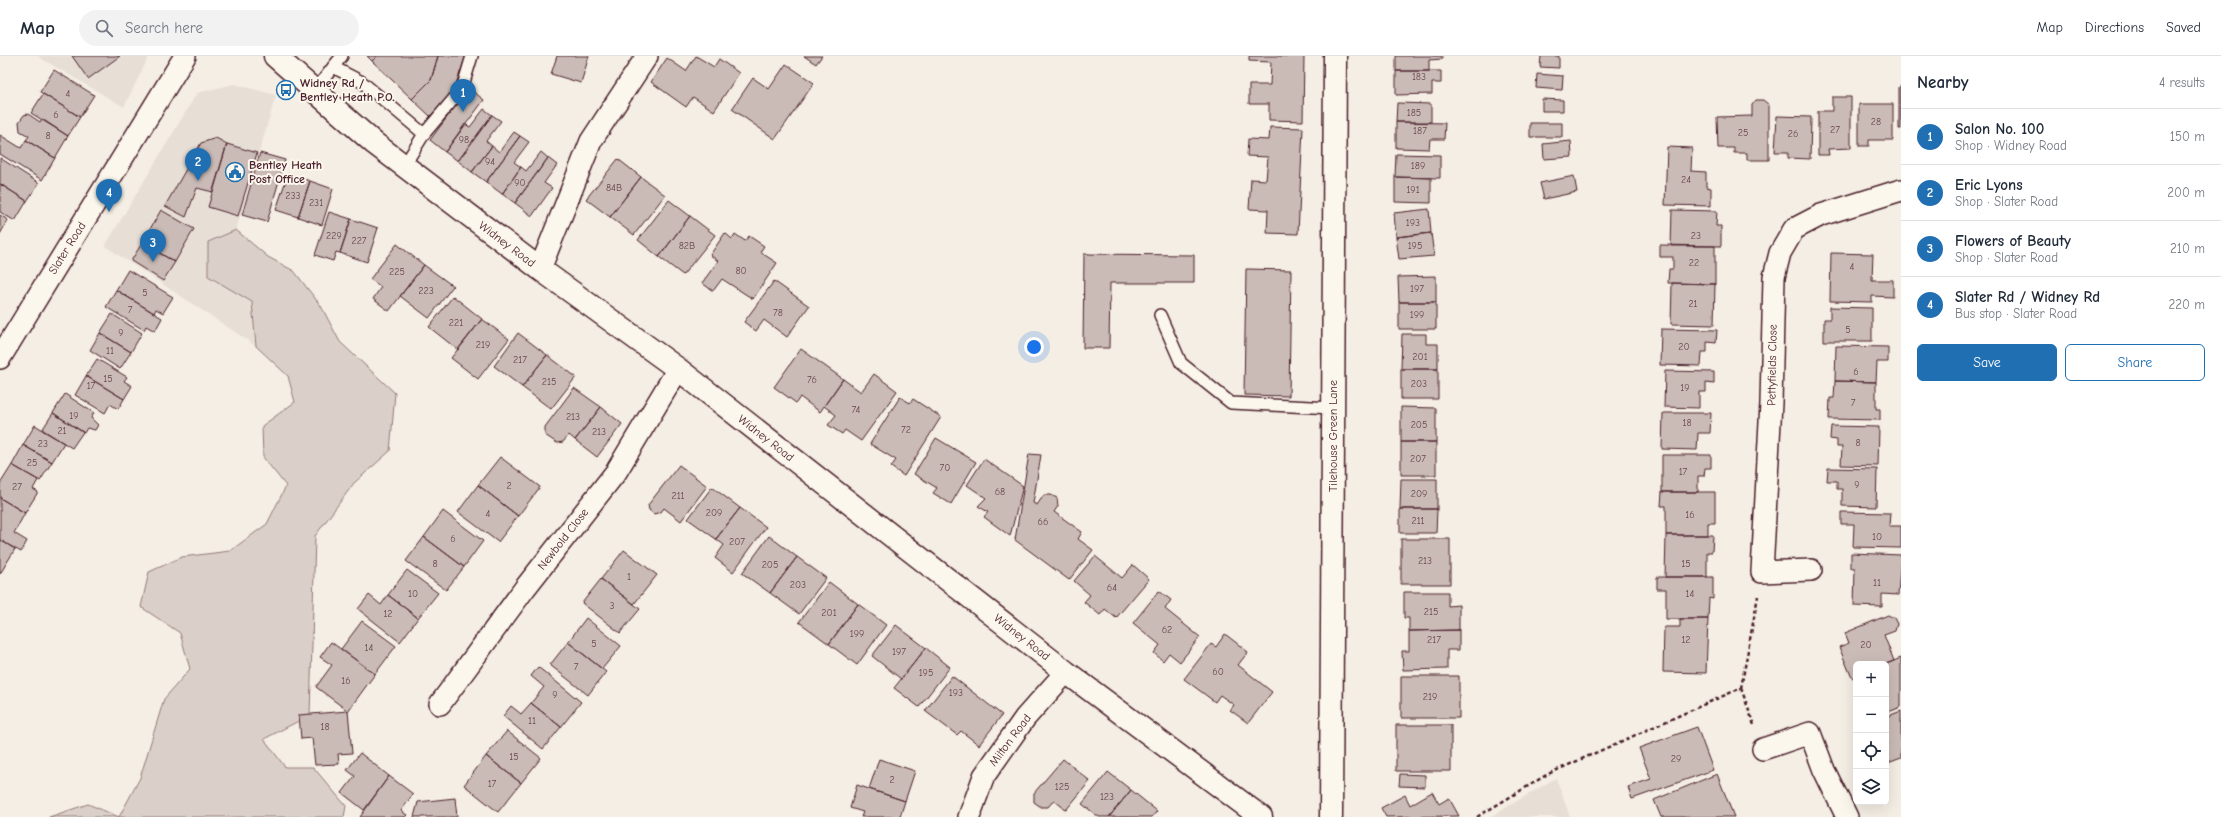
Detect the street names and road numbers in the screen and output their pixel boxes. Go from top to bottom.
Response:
street label: Widney Road [476,218,538,270]
street label: Slater Road [45,219,89,277]
street label: Pettyfields Close [1764,324,1780,406]
street label: Tilehouse Green Lane [1326,380,1340,492]
street label: Widney Road [735,412,797,464]
street label: Newbold Close [535,506,591,572]
street label: Widney Road [991,611,1053,663]
street label: Milton Road [986,711,1034,769]

